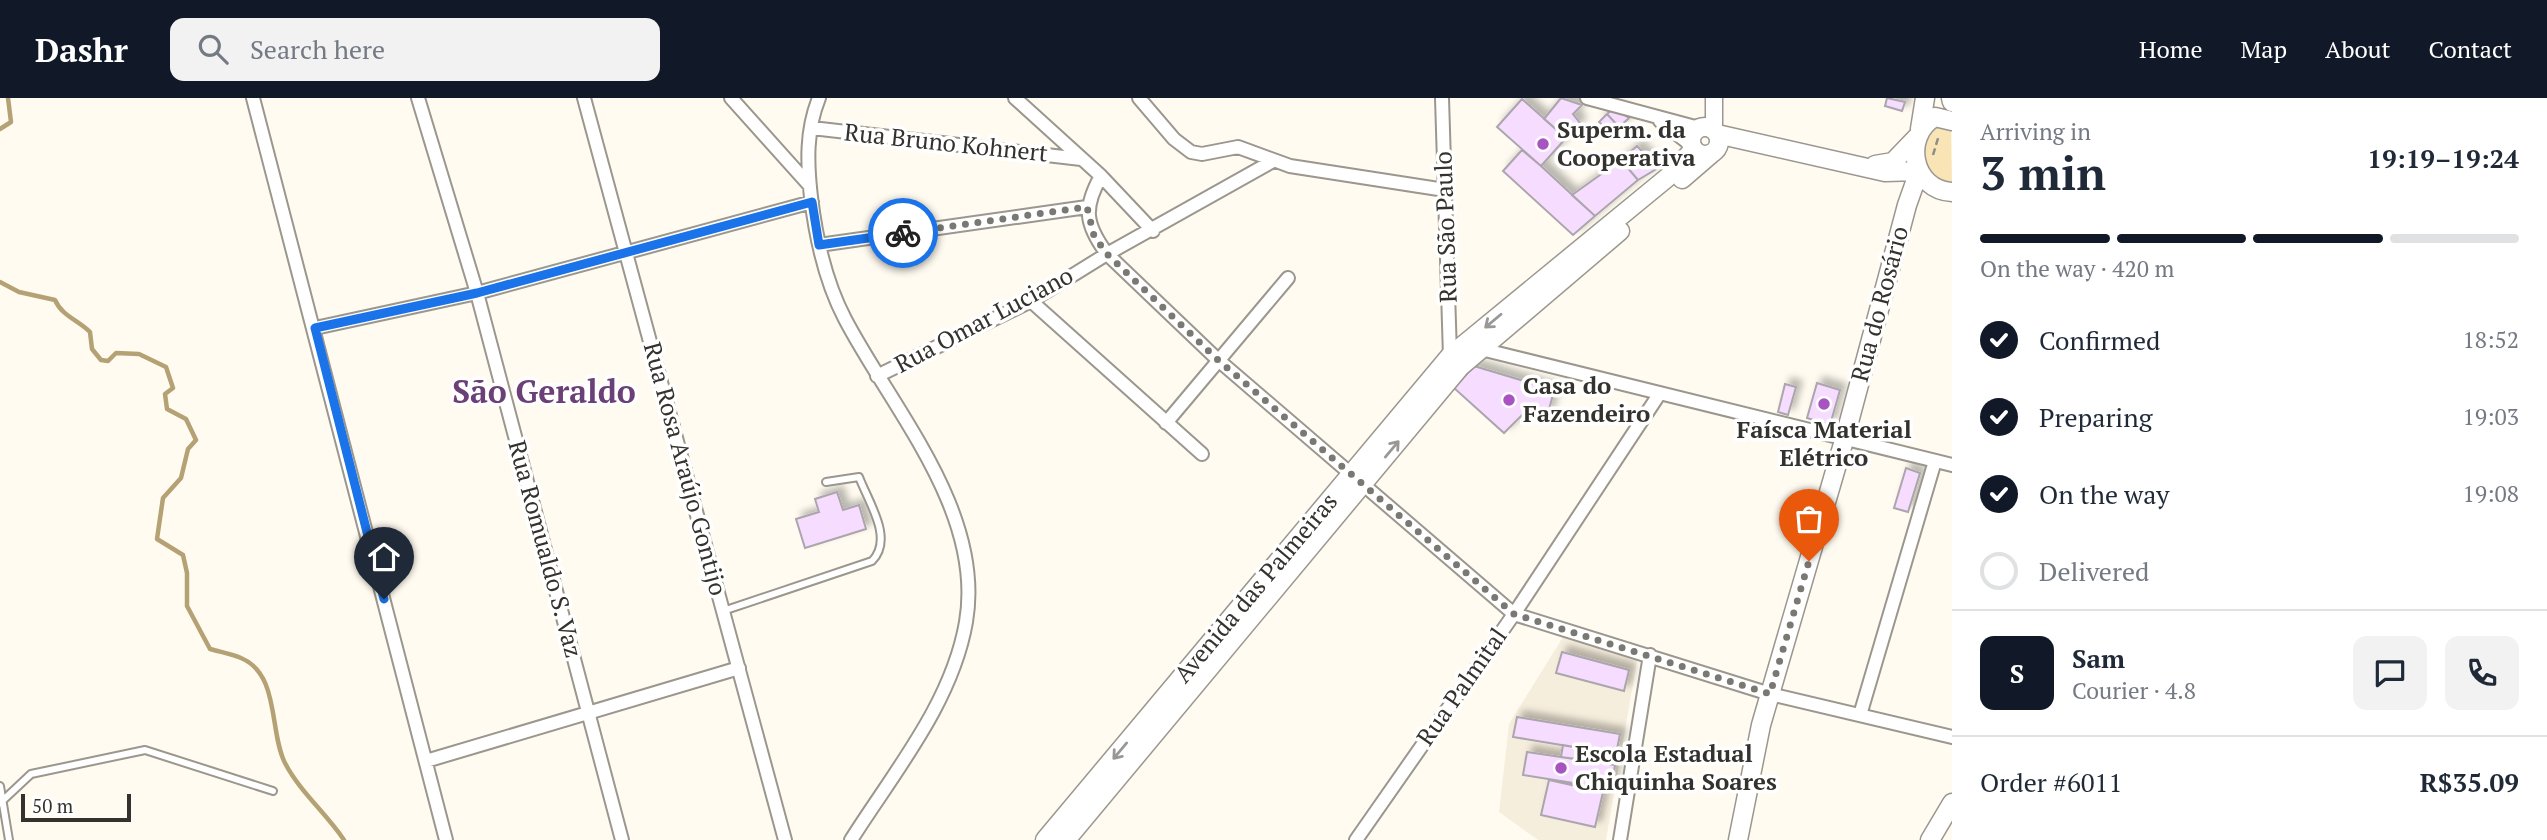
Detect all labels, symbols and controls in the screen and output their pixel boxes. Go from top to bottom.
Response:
search box [170,18,660,81]
text: Dashr [35,28,128,71]
icon: search [194,30,232,68]
text: Search here [250,32,385,66]
text: Home [2139,33,2203,65]
text: Map [2241,33,2287,65]
text: About [2325,33,2391,65]
text: Contact [2429,33,2512,65]
place label: Superm. da Cooperativa [1557,113,1696,173]
street label: Rua Bruno Kohnert [843,115,1049,169]
text: Arriving in [1980,116,2091,147]
marker: Superm. da Cooperativa [1535,136,1551,152]
text: 19:19–19:24 [2367,141,2519,175]
text: 3 min [1980,142,2106,203]
street label: Rua São Paulo [1426,151,1464,303]
courier [868,198,938,268]
icon: bike [884,214,922,252]
street label: Rua do Rosário [1843,222,1915,385]
text: On the way · 420 m [1980,253,2174,284]
street label: Rua Omar Luciano [889,259,1078,380]
one-way arrow [1484,312,1502,328]
icon: check [1980,321,2018,359]
text: Confirmed [2039,323,2160,357]
text: 18:52 [2462,324,2519,355]
street label: Rua Rosa Araújo Gontijo [637,339,735,599]
place label: Casa do Fazendeiro [1523,369,1650,429]
district label: São Geraldo [452,370,636,412]
marker: Casa do Fazendeiro [1501,392,1517,408]
marker: Faísca Material Elétrico [1816,396,1832,412]
icon: check [1980,398,2018,436]
text: Preparing [2039,400,2152,434]
text: 19:03 [2462,401,2519,432]
place label: Faísca Material Elétrico [1736,413,1912,473]
street label: Rua Romualdo S. Vaz [502,437,590,661]
one-way arrow [1384,440,1400,458]
icon: check [1980,475,2018,513]
text: On the way [2039,477,2170,511]
text: 19:08 [2462,478,2519,509]
street label: Avenida das Palmeiras [1166,486,1344,689]
pin [1779,489,1839,561]
icon: bag [1790,500,1828,538]
pin [354,527,414,599]
icon: home [365,538,403,576]
text: Delivered [2039,554,2149,588]
street label: Rua Palmital [1409,621,1514,752]
button: chat [2353,636,2427,710]
button: phone [2445,636,2519,710]
text: Sam [2072,641,2125,675]
text: S [2010,656,2024,690]
text: Courier · 4.8 [2072,675,2196,706]
place label: Escola Estadual Chiquinha Soares [1575,737,1777,797]
one-way arrow [1112,741,1128,759]
marker: Escola Estadual Chiquinha Soares [1553,760,1569,776]
text: Order #6011 [1980,765,2122,799]
text: R$35.09 [2420,765,2519,799]
scale bar [21,791,131,823]
text: 50 m [32,793,73,818]

